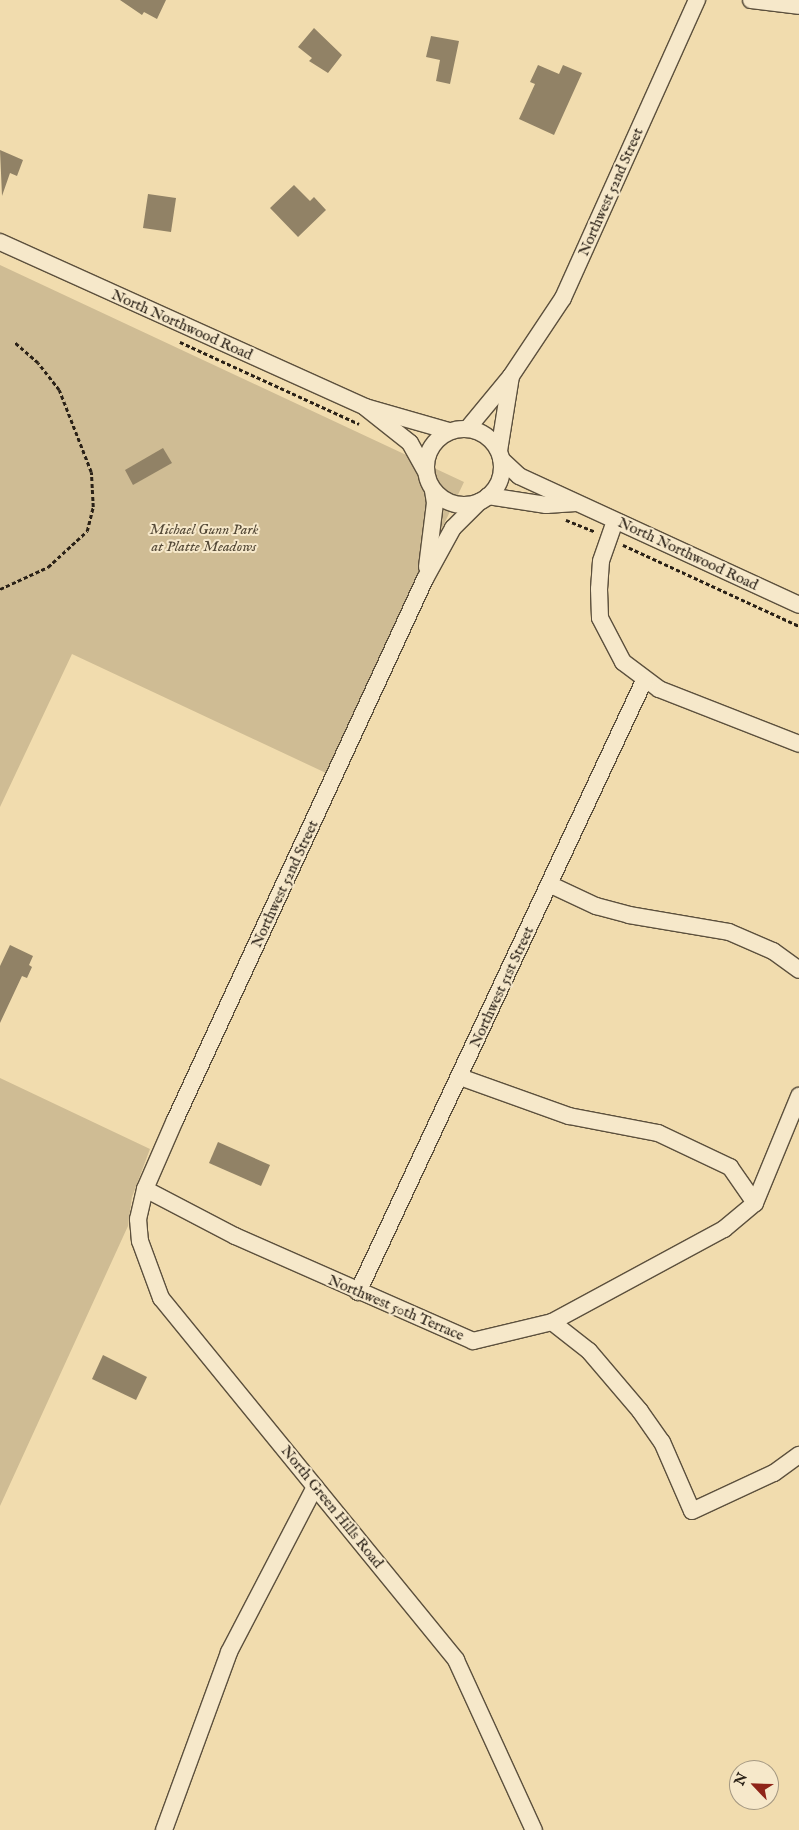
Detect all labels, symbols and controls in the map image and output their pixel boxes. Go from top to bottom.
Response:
street label: Northwest 52nd Street [575,125,647,259]
street label: North Northwood Road [109,286,255,364]
street label: North Northwood Road [615,514,761,594]
park label: Michael Gunn Park at Platte Meadows [150,520,258,555]
street label: Northwest 52nd Street [248,818,322,950]
street label: Northwest 51st Street [466,924,538,1050]
street label: Northwest 50th Terrace [325,1271,467,1345]
street label: North Green Hills Road [277,1442,387,1572]
north arrow [729,1760,779,1810]
text: N [731,1770,752,1789]

